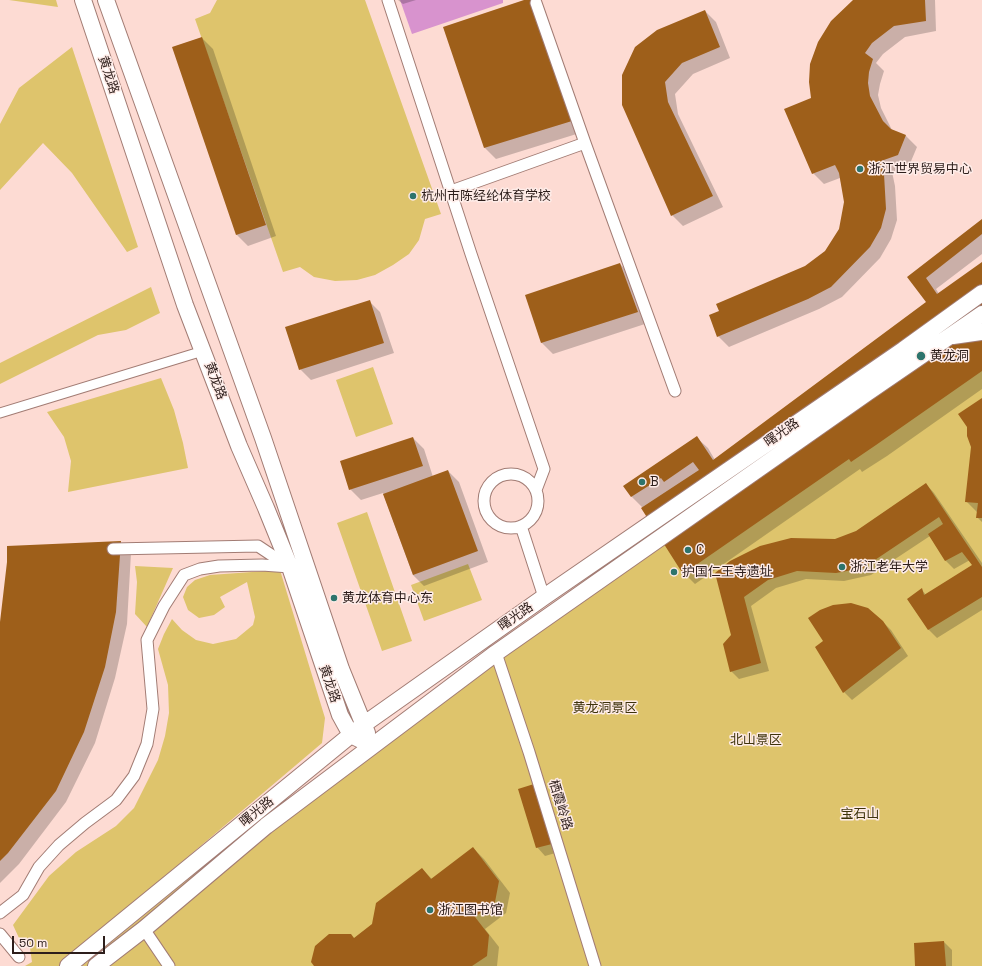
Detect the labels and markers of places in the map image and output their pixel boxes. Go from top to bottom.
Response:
place label: 浙江世界贸易中心 [868,161,972,177]
marker: 浙江世界贸易中心 [855,164,865,174]
place label: 杭州市陈经纶体育学校 [421,188,551,204]
marker: 杭州市陈经纶体育学校 [408,191,418,201]
place label: 黄龙洞 [930,348,969,364]
marker: 黄龙洞 [915,350,927,362]
place label: B [650,474,659,490]
marker: B [637,477,647,487]
place label: C [696,542,704,558]
marker: C [683,545,693,555]
place label: 浙江老年大学 [850,559,928,575]
marker: 浙江老年大学 [837,562,847,572]
place label: 护国仁王寺遗址 [682,564,773,580]
marker: 护国仁王寺遗址 [669,567,679,577]
place label: 黄龙体育中心东 [342,590,433,606]
marker: 黄龙体育中心东 [329,593,339,603]
place label: 浙江图书馆 [438,902,503,918]
marker: 浙江图书馆 [425,905,435,915]

